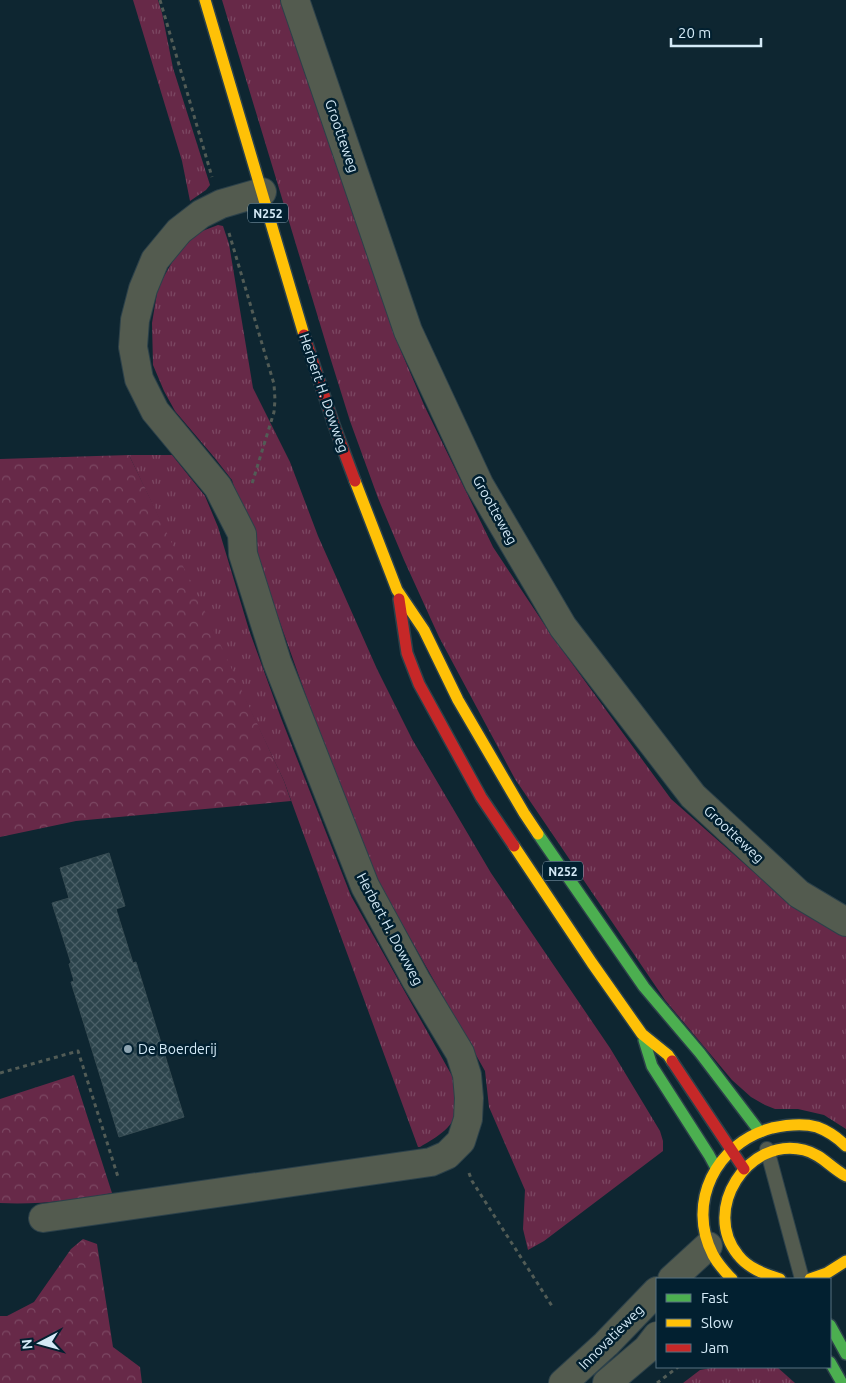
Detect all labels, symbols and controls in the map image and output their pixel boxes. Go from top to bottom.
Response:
scale bar [671,15,761,47]
text: 20 m [678,24,711,41]
street label: Grootteweg [322,97,362,175]
road number: N252 [248,204,288,222]
street label: Herbert H. Dowweg [296,331,352,455]
street label: Grootteweg [470,473,520,547]
street label: Grootteweg [701,802,767,866]
road number: N252 [543,861,583,880]
street label: Herbert H. Dowweg [354,870,426,988]
place label: De Boerderij [138,1041,217,1057]
marker: De Boerderij [122,1043,134,1055]
legend [656,1278,831,1368]
text: Fast [701,1289,729,1306]
street label: Innovatieweg [575,1301,647,1373]
text: Slow [701,1314,734,1331]
north arrow [15,1318,65,1368]
text: N [19,1338,36,1350]
text: Jam [701,1339,729,1356]

